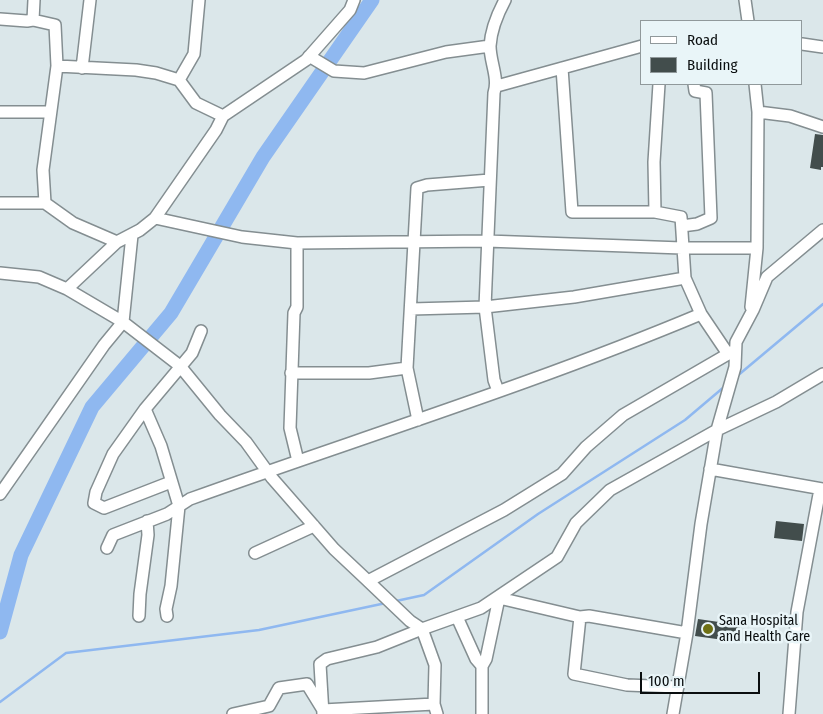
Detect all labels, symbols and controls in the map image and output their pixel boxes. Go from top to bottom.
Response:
legend [640,20,803,85]
text: Road [687,31,718,49]
text: Building [687,56,738,74]
place label: Sana Hospital and Health Care [719,613,810,646]
marker: Sana Hospital and Health Care [701,622,715,636]
scale bar [643,662,763,694]
text: 100 m [648,672,685,690]

